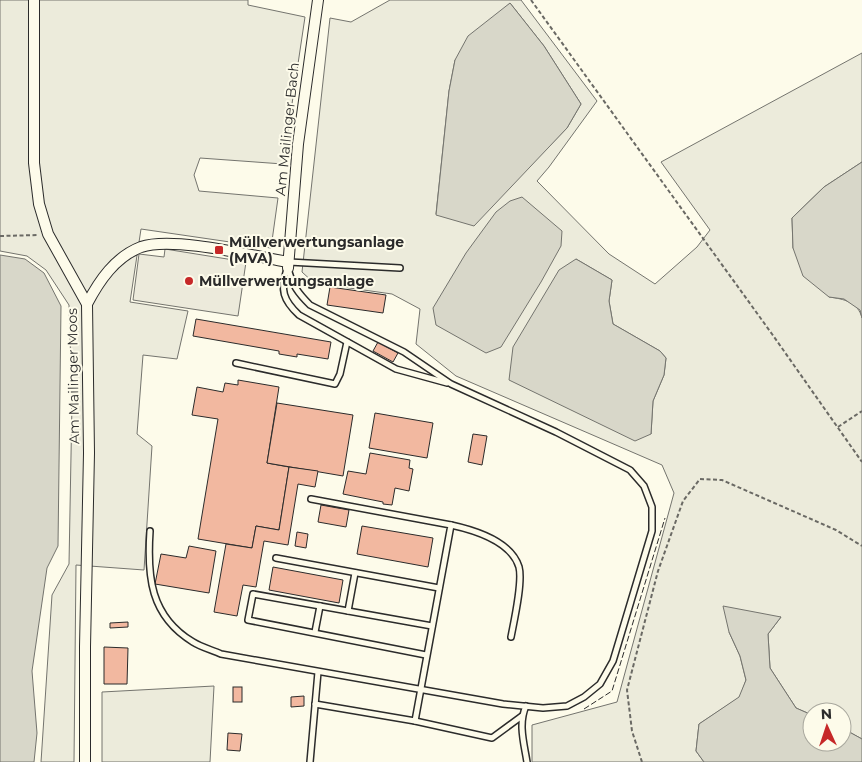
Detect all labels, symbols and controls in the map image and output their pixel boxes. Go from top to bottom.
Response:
street label: Am Mailinger Bach [271,61,303,197]
place label: Müllverwertungsanlage (MVA) [229,233,404,267]
marker: Müllverwertungsanlage (MVA) [213,244,225,256]
place label: Müllverwertungsanlage [199,272,374,290]
marker: Müllverwertungsanlage [183,275,195,287]
street label: Am Mailinger Moos [63,308,83,444]
north arrow [802,702,852,752]
text: N [820,705,832,723]

